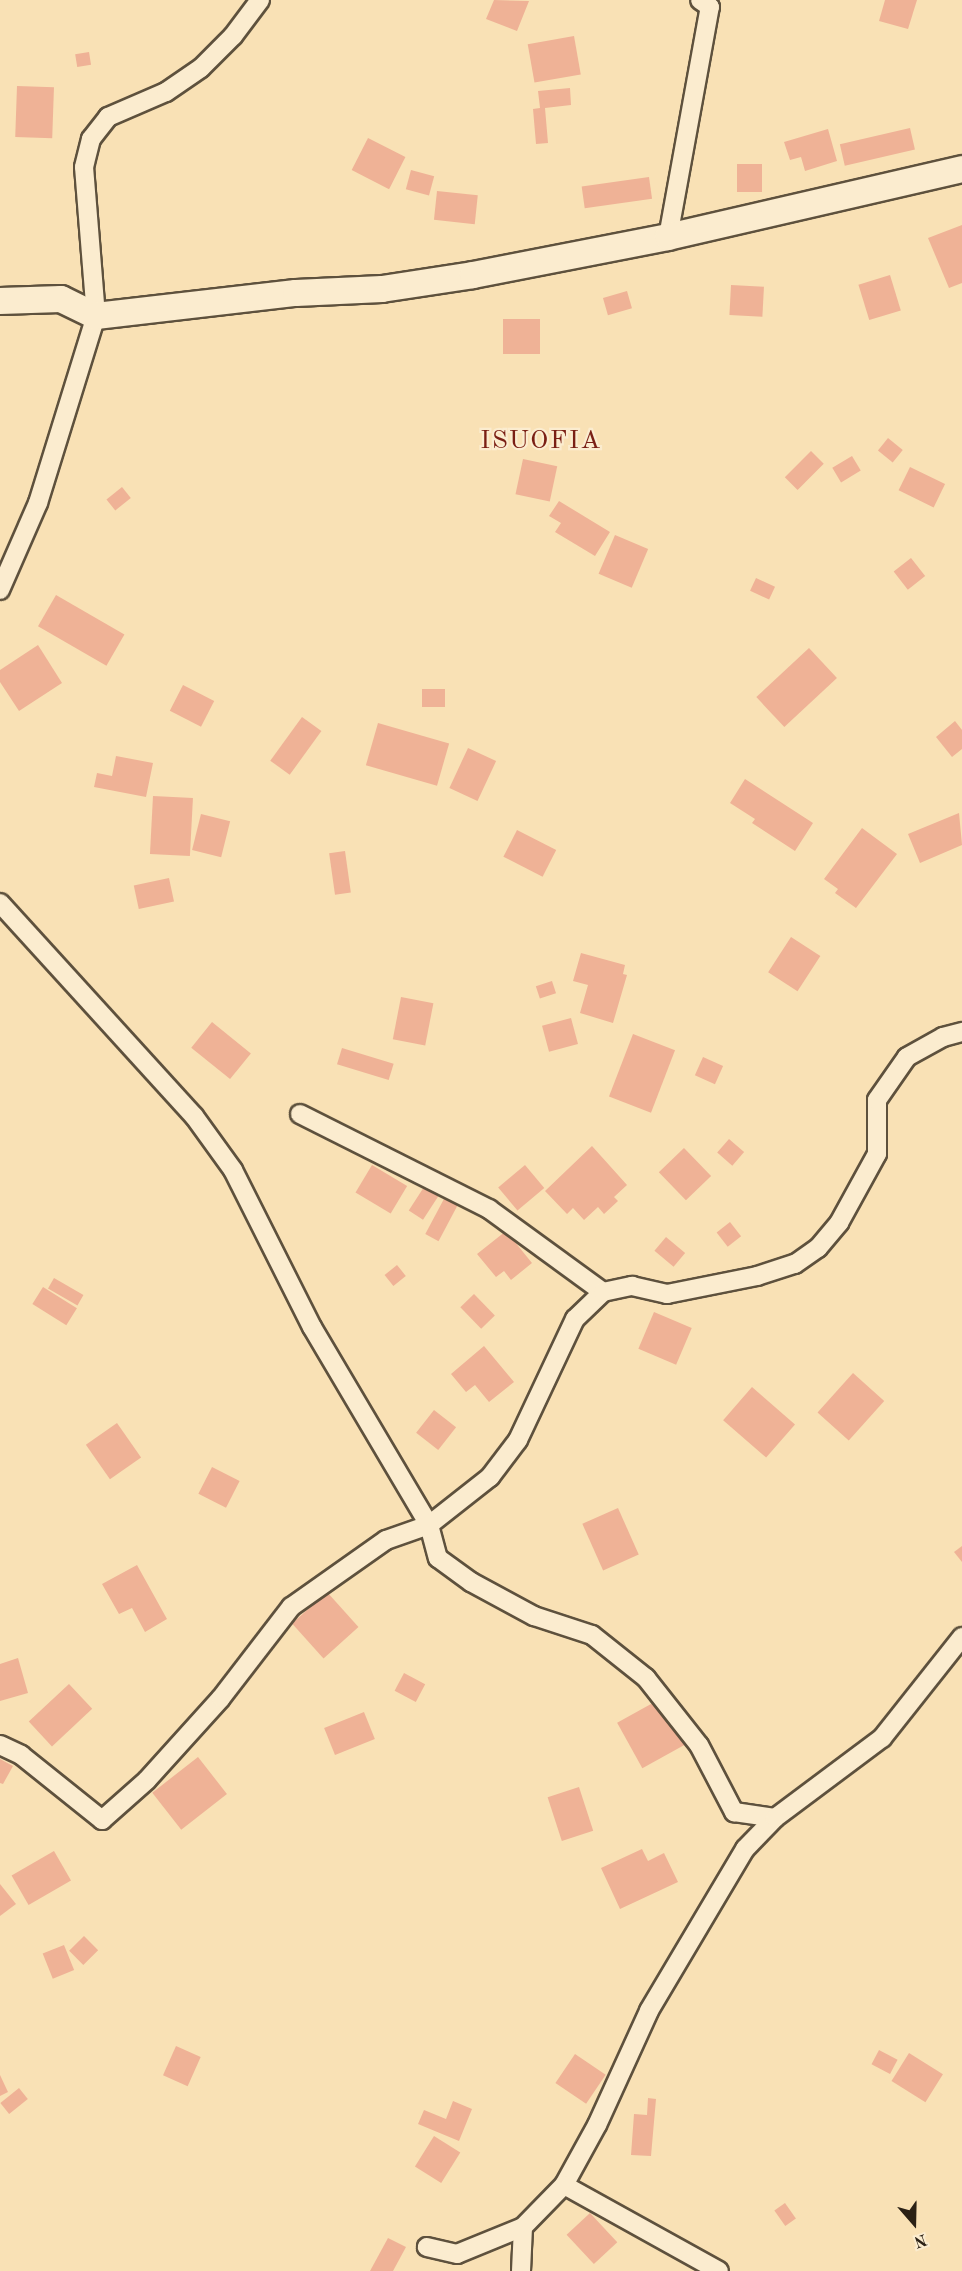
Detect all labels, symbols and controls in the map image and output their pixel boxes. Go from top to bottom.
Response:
district label: ISUOFIA [480,426,602,458]
north arrow [884,2193,944,2253]
text: N [912,2230,929,2250]

